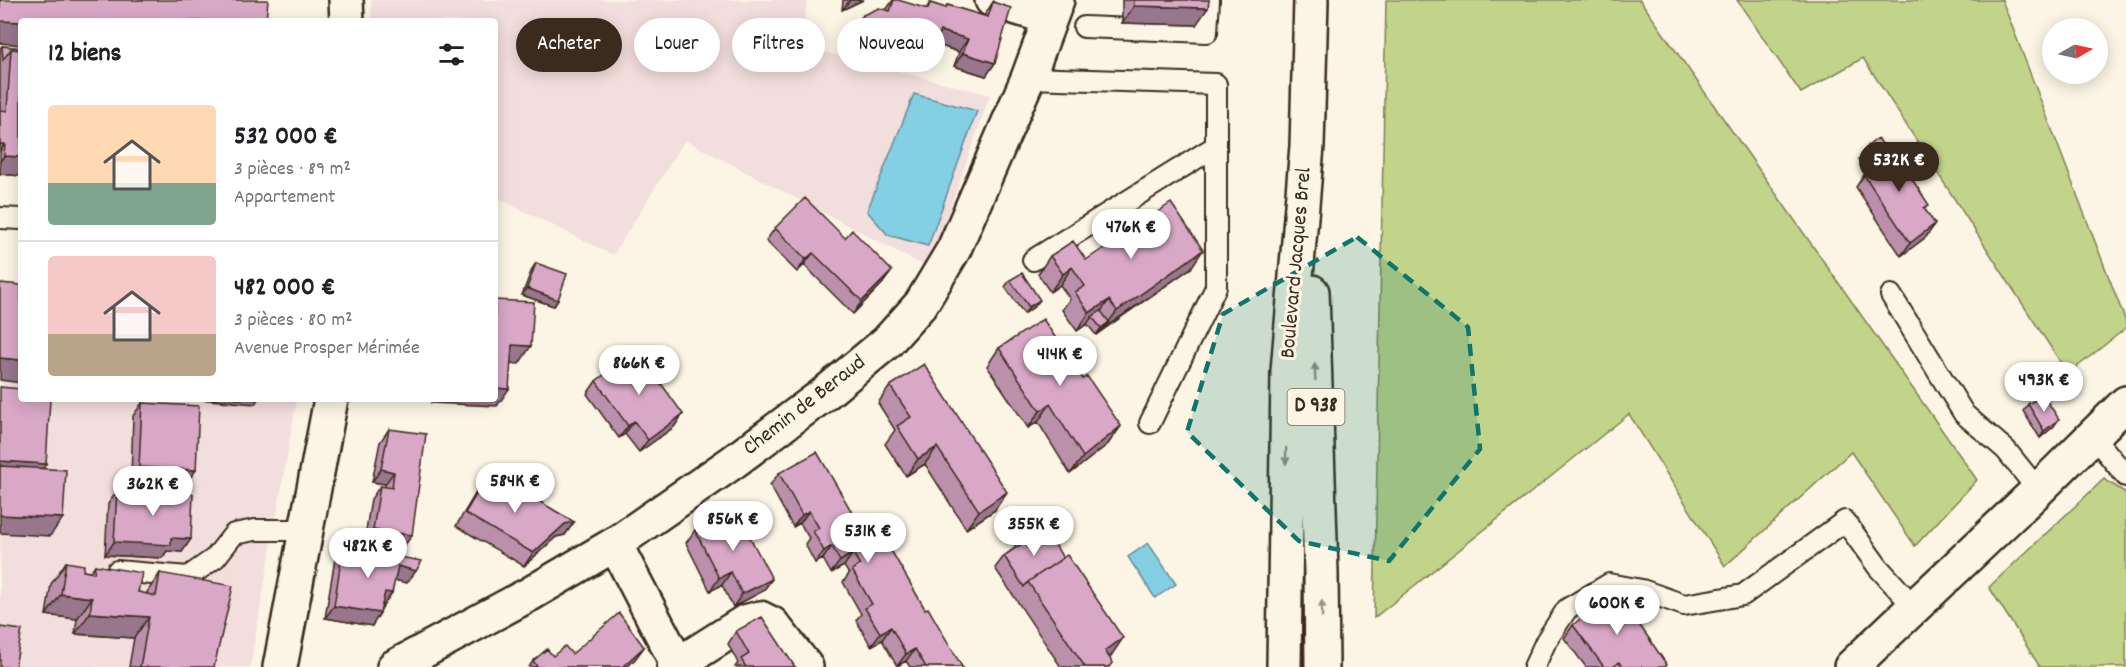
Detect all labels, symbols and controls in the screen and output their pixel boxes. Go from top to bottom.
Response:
chip: Acheter [516,18,622,72]
chip: Louer [634,18,720,72]
chip: Filtres [732,18,825,72]
chip: Nouveau [837,18,945,72]
north arrow [2042,18,2108,84]
map controls [2042,18,2108,84]
text: 12 biens [48,36,121,73]
icon: filters [435,38,468,71]
text: 532 000 € [234,119,338,156]
icon: home [96,129,168,201]
pin: 532K € [1850,142,1948,193]
text: 532K € [1873,147,1925,175]
text: 3 pièces · 89 m² [234,156,351,184]
street label: Boulevard Jacques Brel [1273,166,1321,360]
text: Appartement [234,184,336,212]
pin: 476K € [1082,209,1180,260]
text: 476K € [1106,214,1156,242]
text: 482 000 € [234,270,336,307]
icon: home [96,280,168,352]
text: 3 pièces · 80 m² [234,307,352,335]
text: Avenue Prosper Mérimée [234,335,420,363]
pin: 414K € [1011,336,1109,387]
text: 414K € [1037,341,1083,369]
pin: 866K € [590,345,688,396]
street label: Chemin de Beraud [737,348,873,464]
text: 866K € [613,350,665,378]
one-way arrow [1310,362,1320,381]
pin: 493K € [1995,362,2093,413]
text: 493K € [2018,367,2070,395]
road number: D 938 [1288,389,1344,425]
one-way arrow [1282,446,1291,465]
pin: 584K € [466,463,564,514]
pin: 362K € [104,466,202,517]
text: 584K € [490,468,540,496]
text: 362K € [127,471,179,499]
pin: 856K € [684,501,782,552]
text: 856K € [707,506,759,534]
pin: 355K € [985,506,1083,557]
text: 355K € [1008,511,1060,539]
pin: 531K € [819,513,917,564]
text: 531K € [844,518,892,546]
pin: 482K € [319,528,417,579]
text: 482K € [343,533,393,561]
pin: 600K € [1568,585,1666,636]
text: 600K € [1589,590,1645,618]
one-way arrow [1317,599,1326,618]

